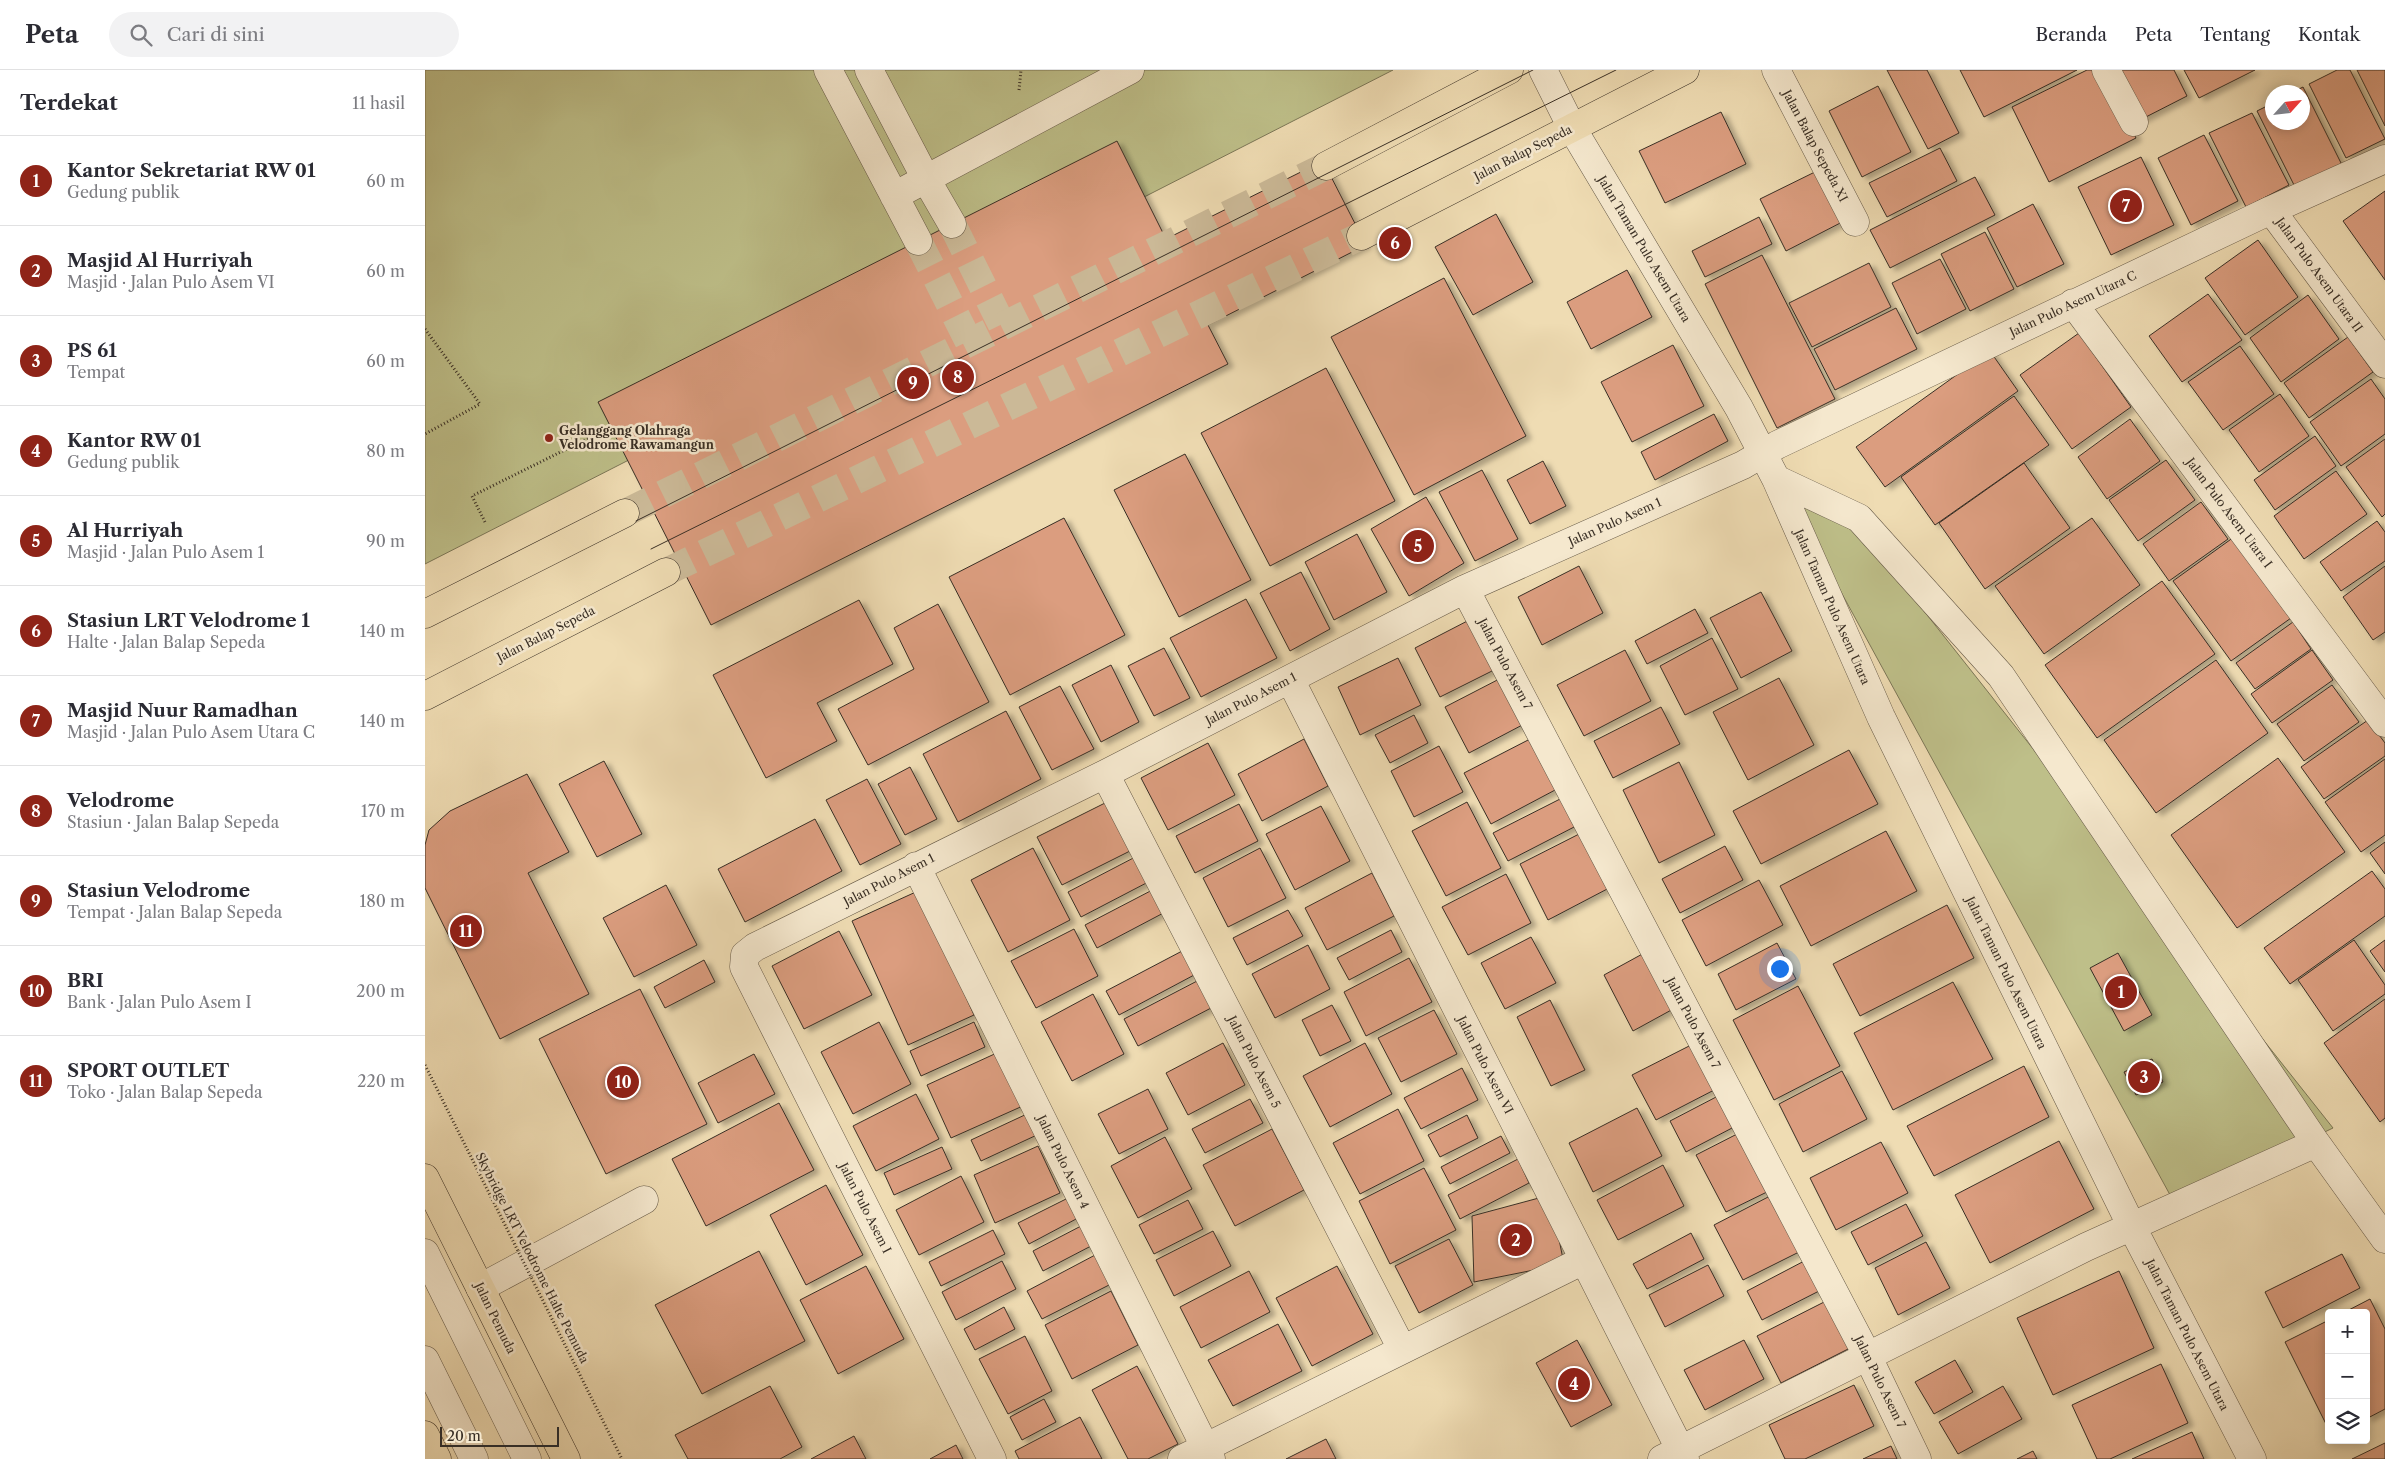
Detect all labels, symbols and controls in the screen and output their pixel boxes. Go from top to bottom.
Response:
search box [109,12,459,57]
text: Peta [25,20,79,49]
icon: search [127,21,155,49]
text: Cari di sini [167,23,264,46]
text: Beranda [2036,24,2107,46]
text: Peta [2135,24,2172,46]
text: Tentang [2200,24,2270,46]
text: Kontak [2298,24,2360,46]
street label: Jalan Balap Sepeda XI [1779,85,1851,204]
north arrow [2265,85,2310,130]
text: Terdekat [20,90,118,115]
text: 11 hasil [352,93,405,113]
street label: Jalan Balap Sepeda [1470,121,1575,185]
text: Kantor Sekretariat RW 01 [67,159,316,182]
text: 1 [32,171,40,191]
text: 60 m [366,171,405,191]
street label: Jalan Taman Pulo Asem Utara [1594,171,1694,325]
text: Gedung publik [67,182,179,202]
pin: 7 [2110,187,2142,225]
street label: Jalan Pulo Asem Utara II [2272,213,2366,335]
pin: 6 [1379,224,1411,262]
text: Masjid Al Hurriyah [67,249,253,272]
text: 2 [31,261,41,281]
text: 60 m [366,261,405,281]
street label: Jalan Pulo Asem Utara C [2005,268,2139,340]
text: Masjid · Jalan Pulo Asem VI [67,272,275,292]
text: PS 61 [67,339,117,362]
text: 3 [31,351,41,371]
text: 60 m [366,351,405,371]
pin: 8 [942,358,974,396]
text: Tempat [67,362,125,382]
pin: 9 [897,364,929,402]
place label: Gelanggang Olahraga Velodrome Rawamangun [558,423,715,452]
text: Kantor RW 01 [67,429,201,452]
marker: Gelanggang Olahraga Velodrome Rawamangun [543,432,555,444]
text: 4 [31,441,41,461]
text: 80 m [366,441,405,461]
text: Gedung publik [67,452,179,472]
street label: Jalan Pulo Asem Utara I [2182,453,2276,571]
street label: Jalan Pulo Asem 1 [1564,494,1664,550]
text: Al Hurriyah [67,519,183,542]
street label: Jalan Taman Pulo Asem Utara [1791,525,1874,687]
pin: 5 [1402,527,1434,565]
text: 5 [32,531,40,551]
text: 90 m [366,531,405,551]
text: Masjid · Jalan Pulo Asem 1 [67,542,264,562]
street label: Jalan Balap Sepeda [493,602,598,666]
text: Stasiun LRT Velodrome 1 [67,609,310,632]
street label: Jalan Pulo Asem 7 [1474,614,1536,712]
text: 6 [31,621,41,641]
text: 140 m [360,621,405,641]
text: Halte · Jalan Balap Sepeda [67,632,265,652]
street label: Jalan Pulo Asem 1 [1201,669,1299,729]
text: Masjid Nuur Ramadhan [67,699,298,722]
text: 7 [32,711,40,731]
text: 140 m [360,711,405,731]
text: Masjid · Jalan Pulo Asem Utara C [67,722,315,742]
text: Velodrome [67,789,174,812]
text: 8 [31,801,41,821]
text: 170 m [361,801,405,821]
text: Stasiun · Jalan Balap Sepeda [67,812,279,832]
street label: Jalan Pulo Asem 1 [839,850,937,910]
text: Stasiun Velodrome [67,879,250,902]
text: 9 [31,891,41,911]
text: 180 m [359,891,405,911]
street label: Jalan Taman Pulo Asem Utara [1962,892,2050,1052]
text: Tempat · Jalan Balap Sepeda [67,902,282,922]
pin: 11 [450,912,482,950]
your location [1767,956,1793,982]
text: BRI [67,969,104,992]
street label: Jalan Pulo Asem 7 [1662,973,1724,1071]
pin: 1 [2105,973,2137,1011]
text: 10 [27,981,45,1001]
text: 200 m [356,981,405,1001]
text: Bank · Jalan Pulo Asem I [67,992,252,1012]
street label: Jalan Pulo Asem 5 [1224,1011,1284,1110]
street label: Jalan Pulo Asem VI [1453,1012,1517,1116]
pin: 3 [2128,1058,2160,1096]
text: SPORT OUTLET [67,1059,229,1082]
pin: 10 [607,1063,639,1101]
text: 11 [29,1071,43,1091]
text: 220 m [357,1071,405,1091]
text: Toko · Jalan Balap Sepeda [67,1082,263,1102]
street label: Jalan Pulo Asem 4 [1033,1111,1093,1211]
street label: Skybridge LRT Velodrome Halte Pemuda [473,1150,593,1366]
street label: Jalan Pulo Asem I [835,1158,895,1256]
pin: 2 [1500,1221,1532,1259]
street label: Jalan Taman Pulo Asem Utara [2142,1255,2233,1414]
street label: Jalan Pemuda [471,1278,519,1357]
map controls [2325,1309,2370,1444]
button: + [2325,1309,2370,1354]
street label: Jalan Pulo Asem 7 [1851,1331,1909,1431]
button: − [2325,1354,2370,1399]
pin: 4 [1558,1365,1590,1403]
button: layers [2325,1399,2370,1444]
scale bar [440,1424,559,1447]
text: 20 m [447,1427,481,1445]

